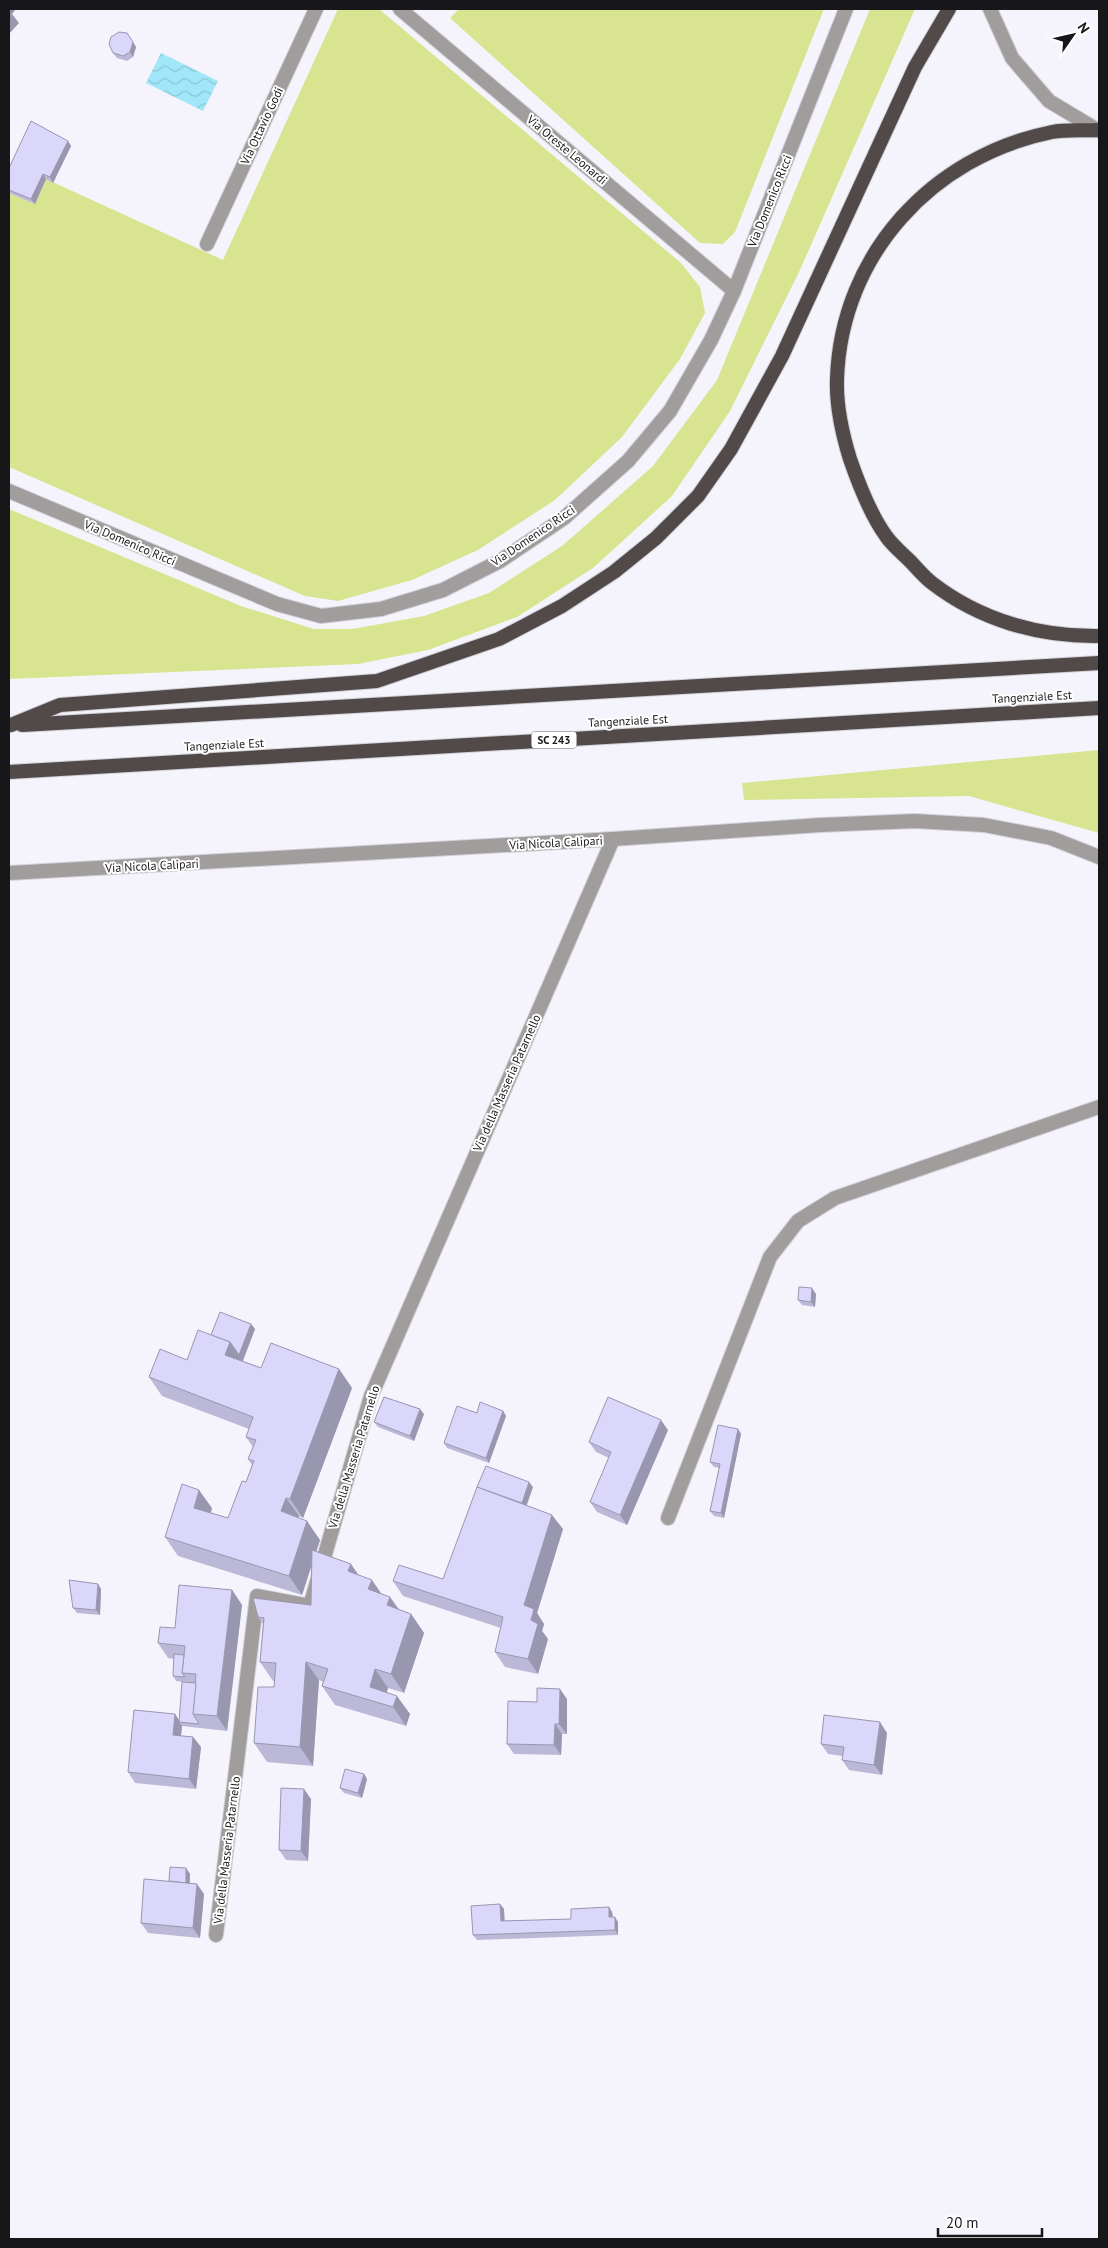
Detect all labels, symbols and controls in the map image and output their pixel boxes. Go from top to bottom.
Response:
north arrow [1048,10,1098,60]
text: N [1074,19,1094,37]
street label: Via Ottavio Godi [237,85,286,168]
street label: Via Oreste Leonardi [523,111,610,188]
street label: Via Domenico Ricci [744,153,795,250]
street label: Via Domenico Ricci [487,502,578,570]
street label: Via Domenico Ricci [81,516,178,569]
street label: Tangenziale Est [992,687,1072,706]
street label: Tangenziale Est [588,711,668,730]
road number: SC 243 [532,732,576,748]
street label: Tangenziale Est [184,735,264,754]
street label: Via Nicola Calipari [508,833,603,852]
street label: Via Nicola Calipari [104,856,199,875]
street label: Via della Masseria Patarnello [469,1012,544,1155]
street label: Via della Masseria Patarnello [324,1384,382,1531]
street label: Via della Masseria Patarnello [210,1775,243,1926]
scale bar [938,2206,1042,2238]
text: 20 m [946,2213,979,2232]

